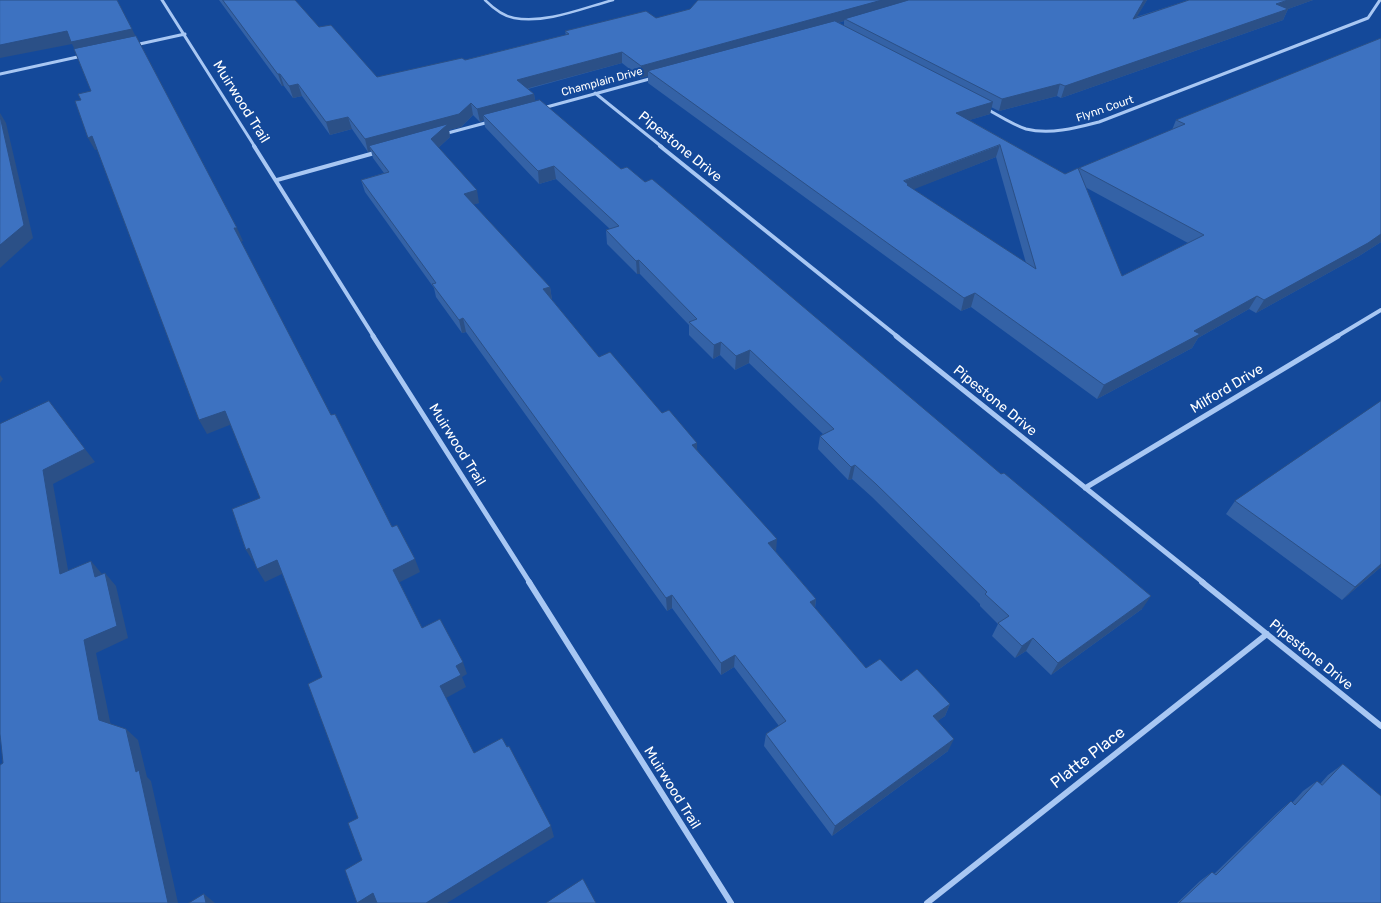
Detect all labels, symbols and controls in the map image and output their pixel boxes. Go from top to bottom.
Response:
street label: Muirwood Trail [209,58,273,146]
street label: Champlain Drive [560,65,644,99]
street label: Flynn Court [1075,93,1135,125]
street label: Pipestone Drive [635,108,725,186]
street label: Milford Drive [1188,361,1266,417]
street label: Pipestone Drive [950,362,1040,440]
street label: Muirwood Trail [425,401,489,489]
street label: Pipestone Drive [1266,616,1356,694]
street label: Platte Place [1047,723,1129,793]
street label: Muirwood Trail [640,744,704,832]

